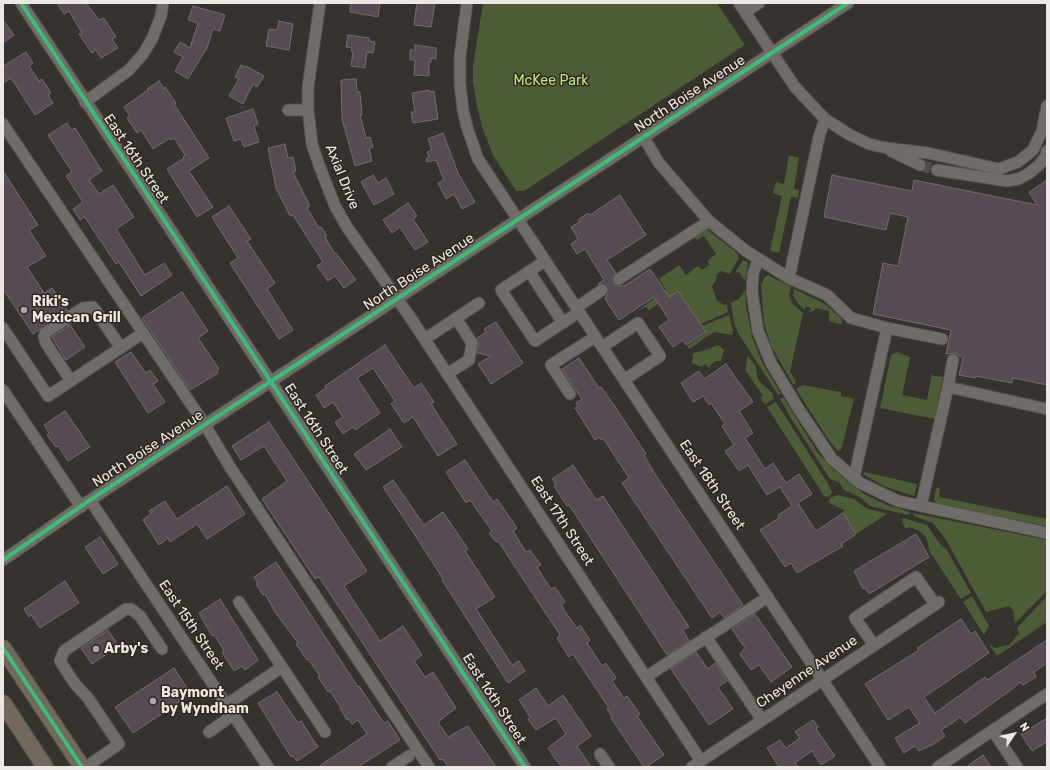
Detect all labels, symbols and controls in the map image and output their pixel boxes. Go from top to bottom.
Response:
street label: North Boise Avenue [631,52,749,136]
park label: McKee Park [513,73,589,89]
street label: East 16th Street [100,111,172,207]
street label: Axial Drive [321,142,363,212]
street label: North Boise Avenue [360,230,478,314]
place label: Riki's Mexican Grill [32,294,121,326]
marker: Riki's Mexican Grill [19,305,29,315]
street label: East 16th Street [280,381,352,477]
street label: North Boise Avenue [89,407,207,491]
street label: East 18th Street [676,437,748,533]
street label: East 17th Street [527,473,597,569]
street label: East 15th Street [155,577,227,673]
street label: Cheyenne Avenue [753,632,861,712]
place label: Arby's [104,641,148,657]
marker: Arby's [91,644,101,654]
street label: East 16th Street [458,651,530,747]
place label: Baymont by Wyndham [161,685,249,718]
marker: Baymont by Wyndham [148,696,158,706]
north arrow [994,714,1034,754]
text: N [1017,720,1032,734]

